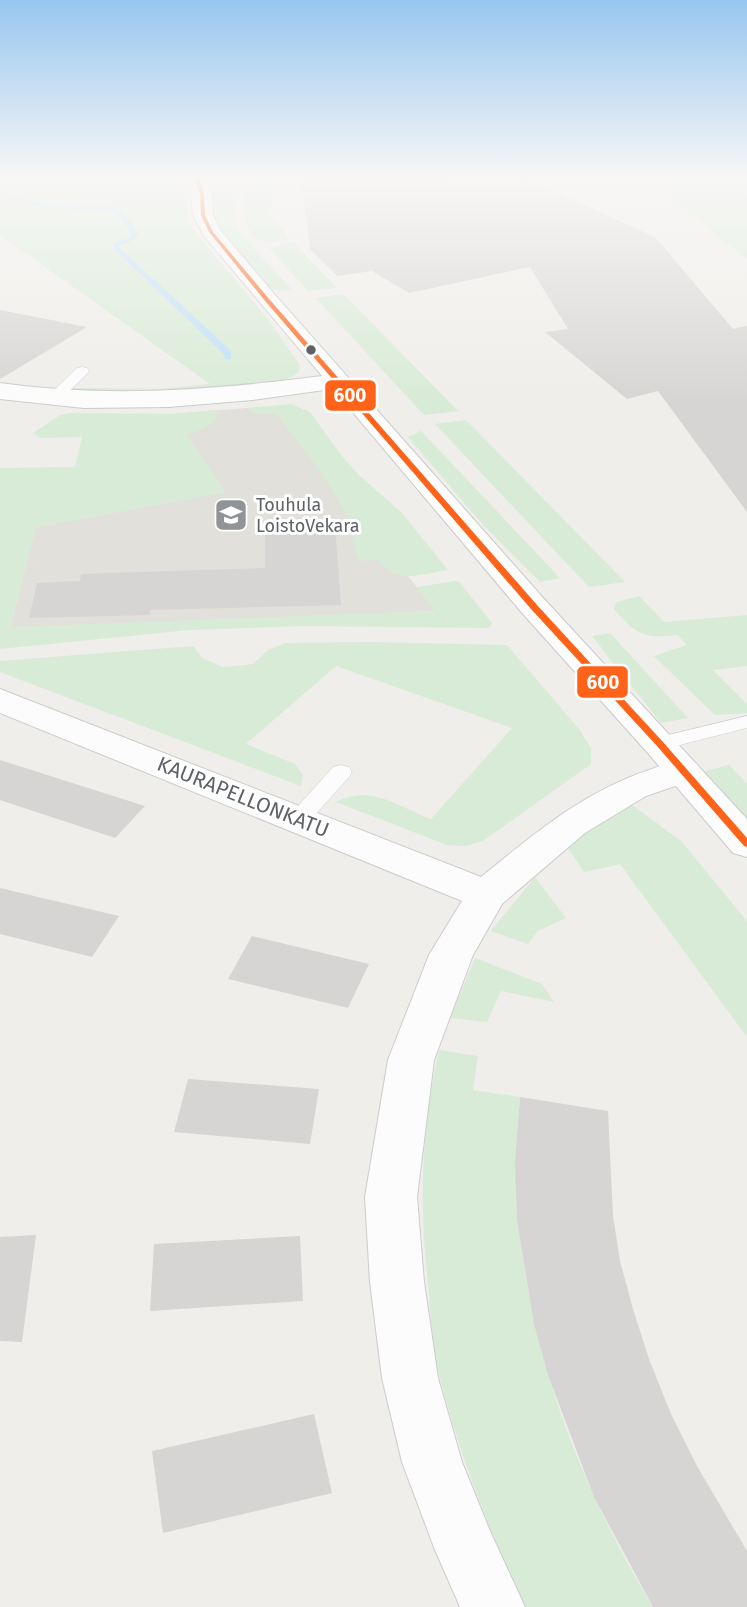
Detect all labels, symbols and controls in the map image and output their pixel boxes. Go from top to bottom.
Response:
unlabelled marker [304,343,318,357]
line badge: 600 [324,379,377,412]
text: 600 [334,384,366,407]
place label: Touhula LoistoVekara [256,494,359,537]
school or university icon: Touhula LoistoVekara [212,496,250,534]
line badge: 600 [576,665,629,699]
text: 600 [587,671,619,694]
street label: KAURAPELLONKATU [153,751,333,843]

